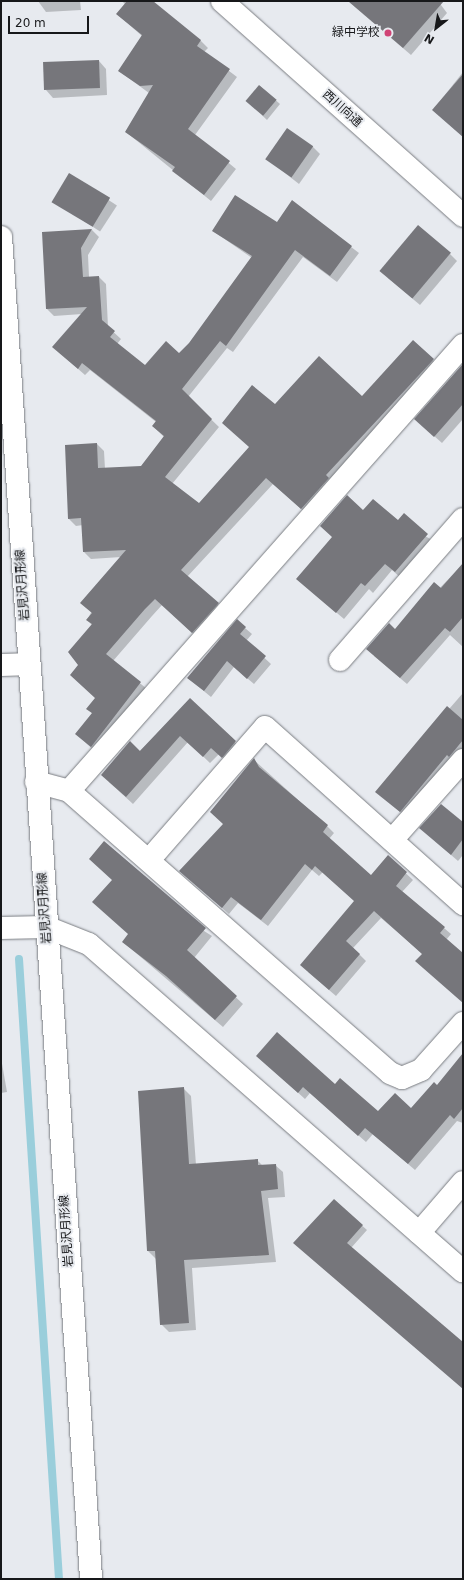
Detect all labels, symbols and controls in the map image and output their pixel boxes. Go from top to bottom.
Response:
scale bar [10,8,91,34]
north arrow [416,8,456,48]
text: 20 m [15,16,46,30]
place label: 緑中学校 [332,26,380,40]
marker: 緑中学校 [383,28,393,38]
text: N [422,31,437,47]
street label: 西川向通 [319,88,365,130]
street label: 岩見沢月形線 [13,549,33,621]
street label: 岩見沢月形線 [35,872,55,944]
street label: 岩見沢月形線 [57,1195,77,1267]

